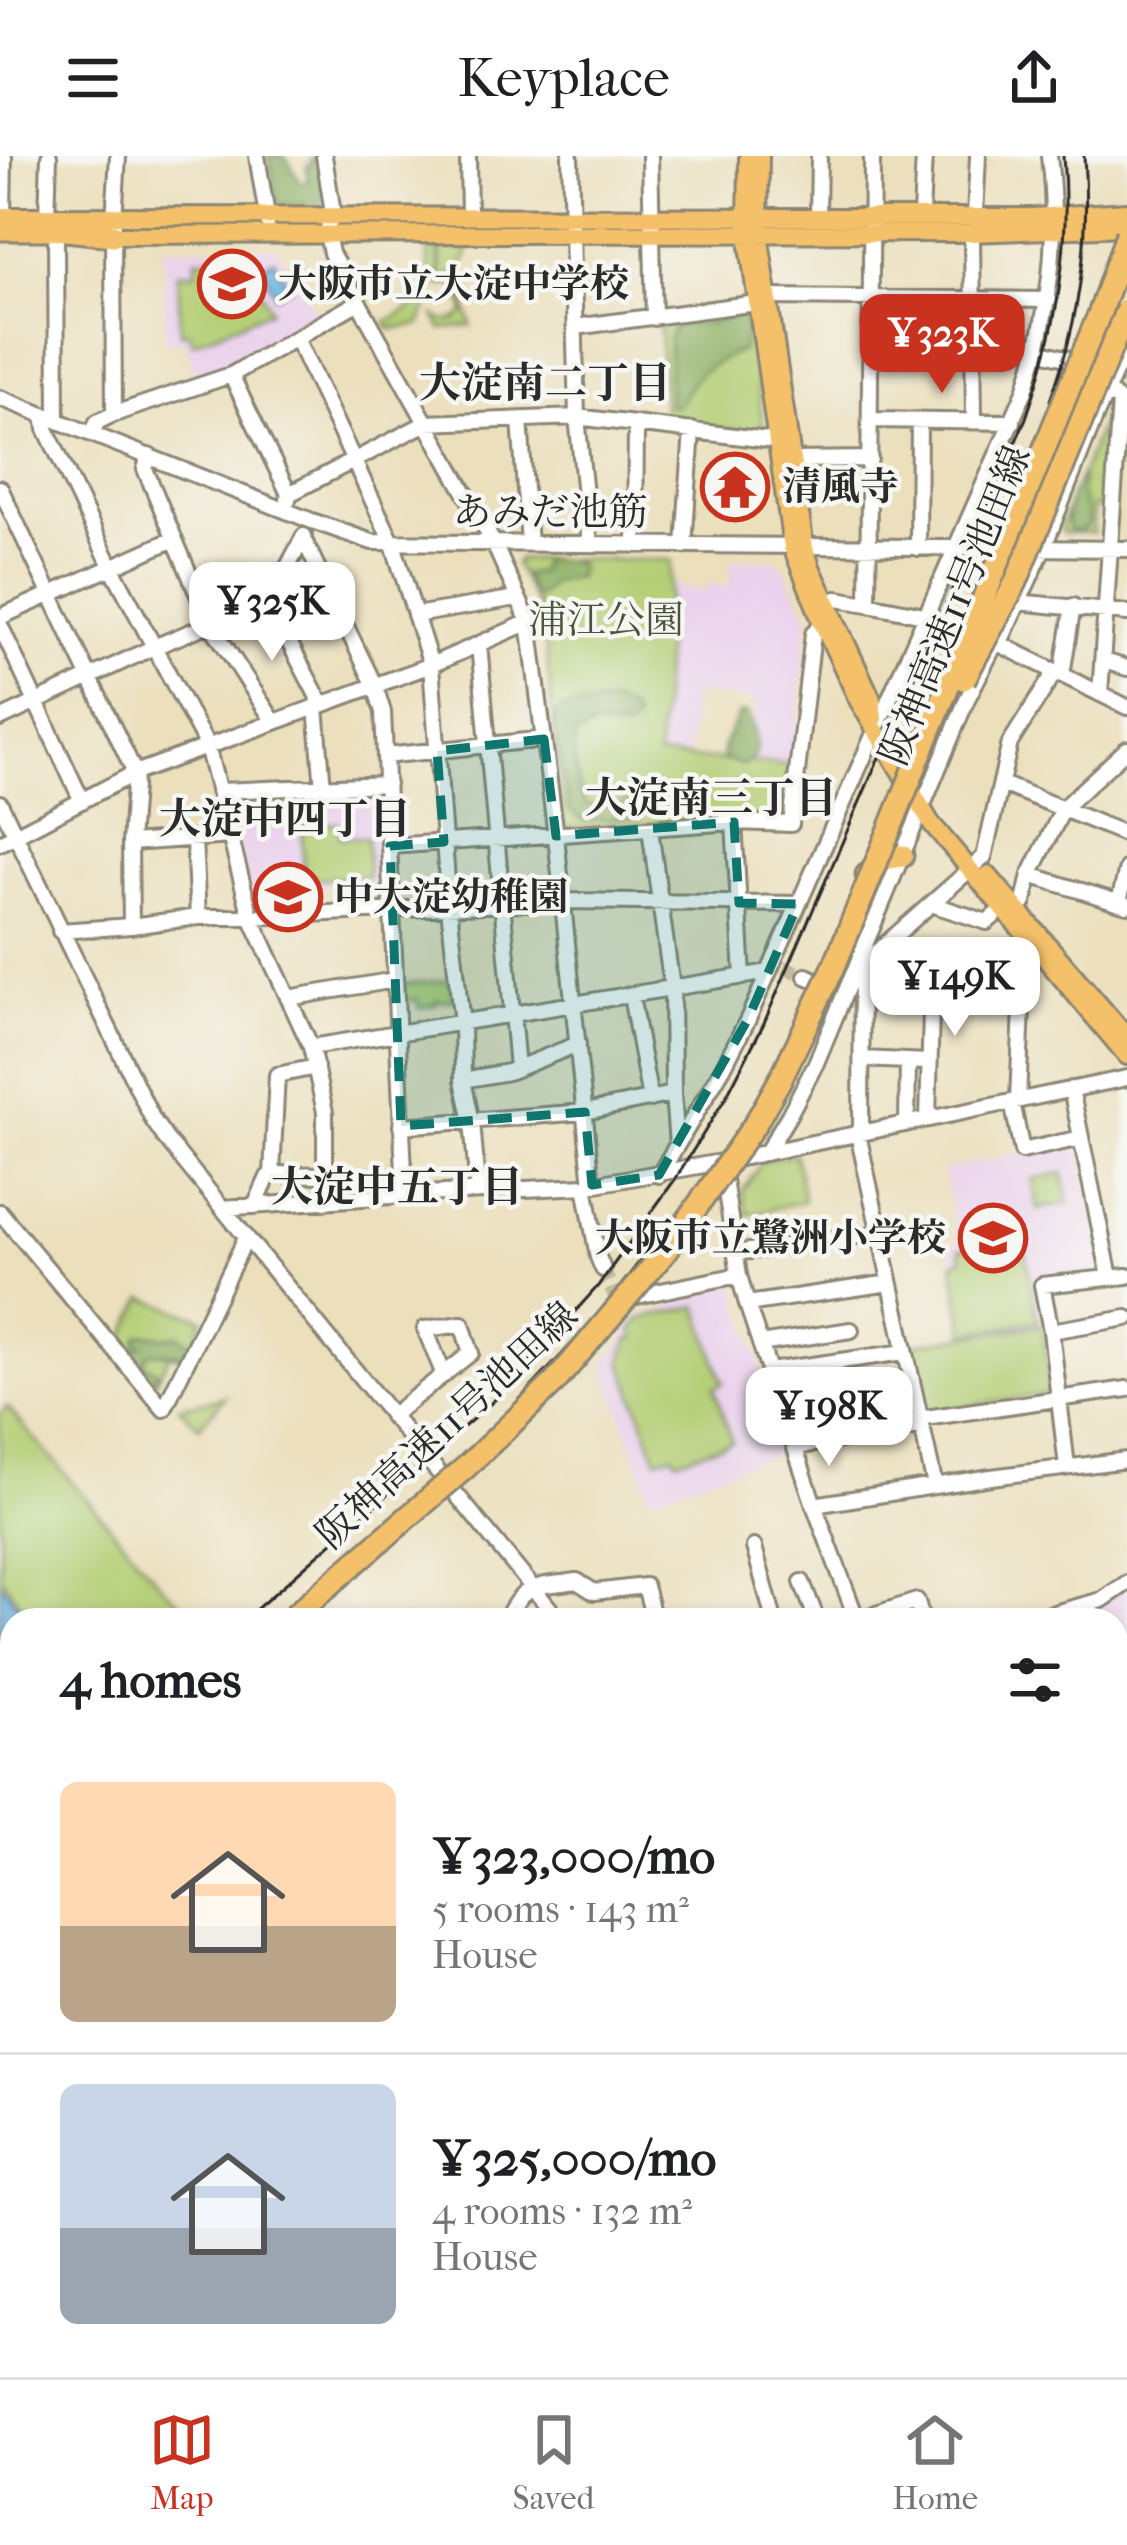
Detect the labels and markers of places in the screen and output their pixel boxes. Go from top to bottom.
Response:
school or university icon: 大阪市立大淀中学校 [197,249,267,319]
place label: 大阪市立大淀中学校 [278,261,629,307]
pin: ¥323K [858,294,1026,396]
temple icon: 清風寺 [700,452,770,522]
place label: 清風寺 [782,464,899,510]
pin: ¥325K [188,562,356,664]
school or university icon: 中大淀幼稚園 [253,862,323,932]
place label: 中大淀幼稚園 [334,874,568,920]
pin: ¥149K [871,937,1039,1039]
school or university icon: 大阪市立鷺洲小学校 [958,1203,1028,1273]
place label: 大阪市立鷺洲小学校 [595,1215,946,1261]
pin: ¥198K [745,1367,913,1469]

